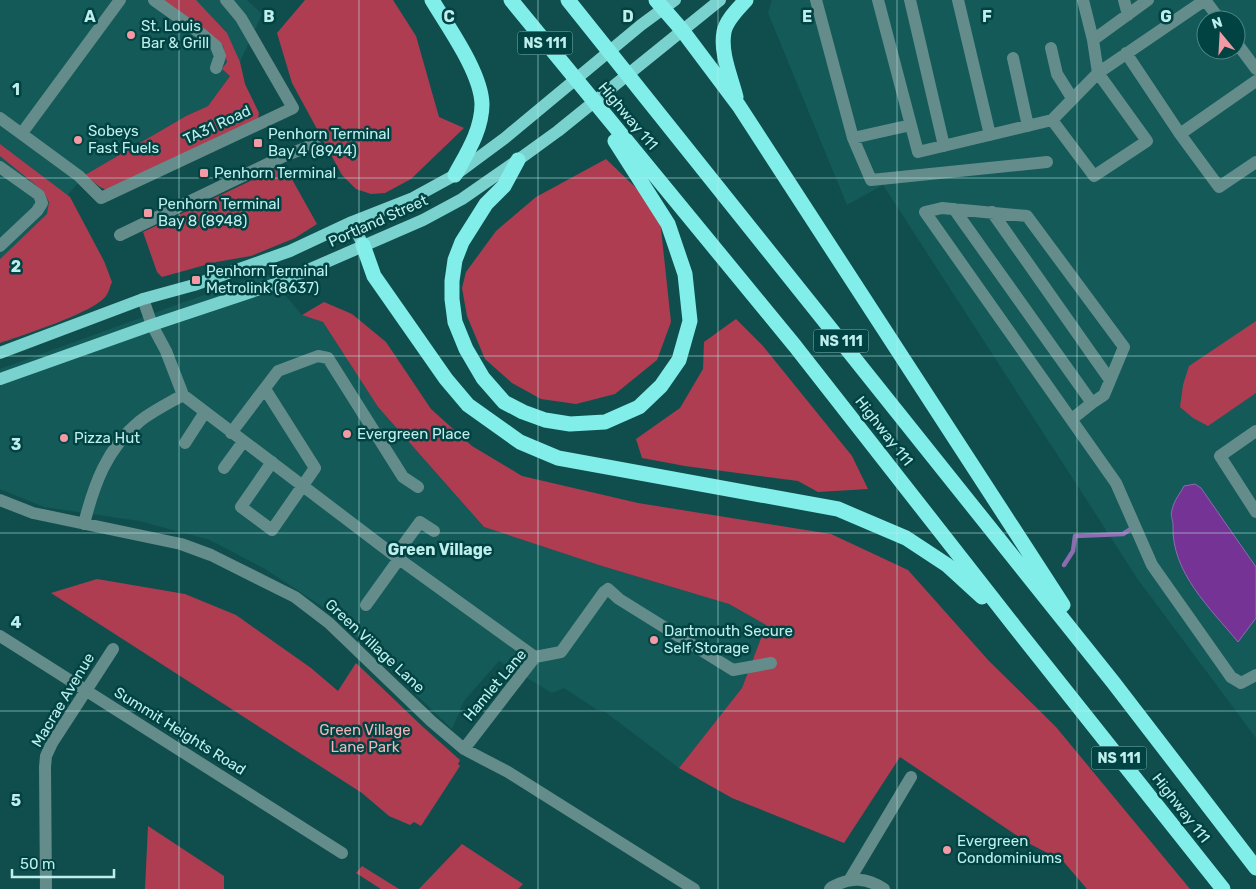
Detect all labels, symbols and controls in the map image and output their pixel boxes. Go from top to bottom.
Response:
text: A [84,7,96,26]
text: B [263,7,275,26]
text: C [443,7,455,26]
text: D [622,7,634,26]
text: E [802,7,812,26]
text: F [982,7,992,26]
text: G [1160,7,1172,26]
north arrow [1196,10,1246,60]
text: N [1210,13,1225,33]
place label: St. Louis Bar & Grill [141,17,209,52]
marker: St. Louis Bar & Grill [125,29,137,41]
road number: NS 111 [518,32,572,54]
street label: Highway 111 [594,78,662,154]
text: 1 [12,80,20,99]
street label: TA31 Road [181,102,253,148]
place label: Sobeys Fast Fuels [88,122,159,157]
place label: Penhorn Terminal Bay 4 (8944) [268,125,390,160]
marker: Sobeys Fast Fuels [72,134,84,146]
marker: Penhorn Terminal Bay 4 (8944) [252,137,264,149]
place label: Penhorn Terminal [214,164,336,182]
marker: Penhorn Terminal [198,167,210,179]
street label: Portland Street [326,191,431,251]
place label: Penhorn Terminal Bay 8 (8948) [158,195,280,230]
marker: Penhorn Terminal Bay 8 (8948) [142,207,154,219]
text: 2 [11,257,21,276]
place label: Penhorn Terminal Metrolink (8637) [206,262,328,297]
marker: Penhorn Terminal Metrolink (8637) [190,274,202,286]
road number: NS 111 [814,330,868,352]
street label: Highway 111 [851,393,917,469]
place label: Evergreen Place [357,425,470,443]
marker: Evergreen Place [341,428,353,440]
place label: Pizza Hut [74,429,140,447]
marker: Pizza Hut [58,432,70,444]
text: 3 [11,435,21,454]
district label: Green Village [388,540,492,559]
street label: Green Village Lane [322,595,428,697]
text: 4 [11,613,22,632]
place label: Dartmouth Secure Self Storage [664,622,793,657]
marker: Dartmouth Secure Self Storage [648,634,660,646]
street label: Hamlet Lane [460,645,530,725]
street label: Macrae Avenue [28,650,98,750]
street label: Summit Heights Road [111,683,249,779]
park label: Green Village Lane Park [319,721,411,756]
road number: NS 111 [1092,746,1146,770]
street label: Highway 111 [1148,770,1214,846]
text: 5 [11,791,21,810]
place label: Evergreen Condominiums [957,832,1062,867]
marker: Evergreen Condominiums [941,844,953,856]
scale bar [12,846,115,878]
text: 50 m [20,855,55,873]

